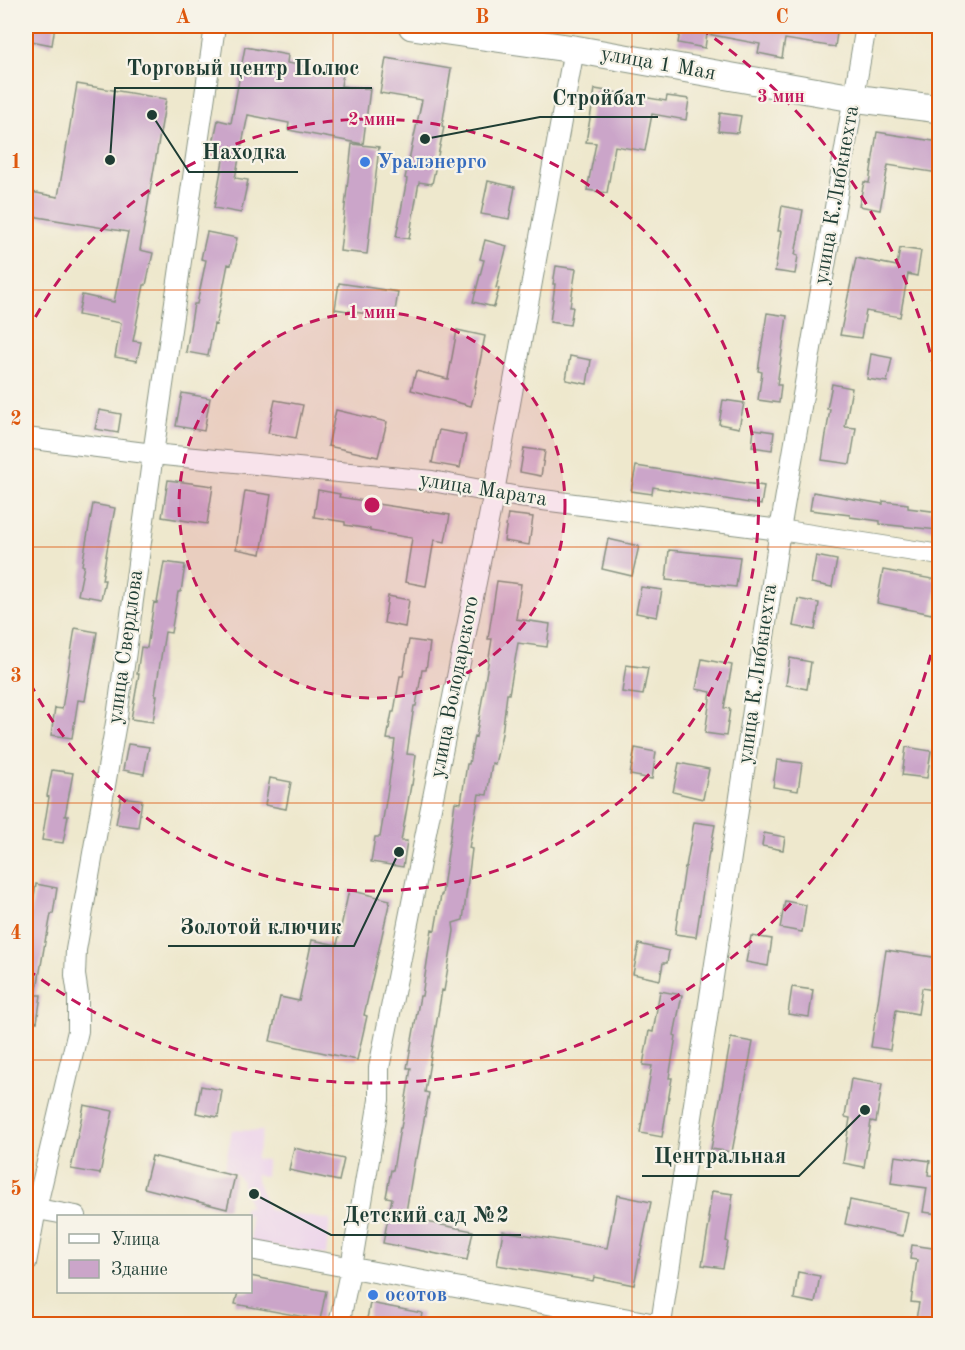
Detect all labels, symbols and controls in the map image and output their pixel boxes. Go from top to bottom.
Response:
text: A [175,8,191,28]
text: B [475,8,489,28]
text: C [775,8,789,28]
street label: улица 1 Мая [599,44,717,84]
callout: Торговый центр Полюс [115,48,372,88]
text: Торговый центр Полюс [126,58,360,80]
callout: Стройбат [540,77,658,117]
text: Стройбат [552,88,646,110]
text: 3 мин [757,88,805,106]
street label: улица К.Либкнехта [811,104,863,286]
text: 2 мин [348,111,396,129]
callout: Находка [189,132,298,172]
text: Находка [202,142,286,164]
place label: Уралэнерго [377,152,487,173]
text: 1 [10,153,22,173]
marker: Уралэнерго [358,155,372,169]
text: 1 мин [348,304,396,322]
text: 2 [10,410,22,430]
street label: улица Марата [418,470,548,510]
centre of rings [362,495,382,515]
street label: улица Свердлова [105,569,147,725]
street label: улица К.Либкнехта [735,583,781,765]
street label: улица Володарского [427,594,483,780]
text: 3 [10,667,22,687]
callout: Золотой ключик [168,906,354,946]
text: Золотой ключик [180,917,342,939]
text: 4 [10,924,22,944]
callout: Центральная [642,1136,799,1176]
text: Центральная [654,1146,786,1168]
text: 5 [10,1179,22,1200]
callout: Детский сад №2 [331,1195,521,1235]
text: Детский сад №2 [343,1205,509,1227]
legend [57,1215,252,1293]
text: Улица [111,1231,160,1249]
text: Здание [111,1261,168,1279]
place label: осотов [385,1285,447,1306]
marker: осотов [366,1288,380,1302]

